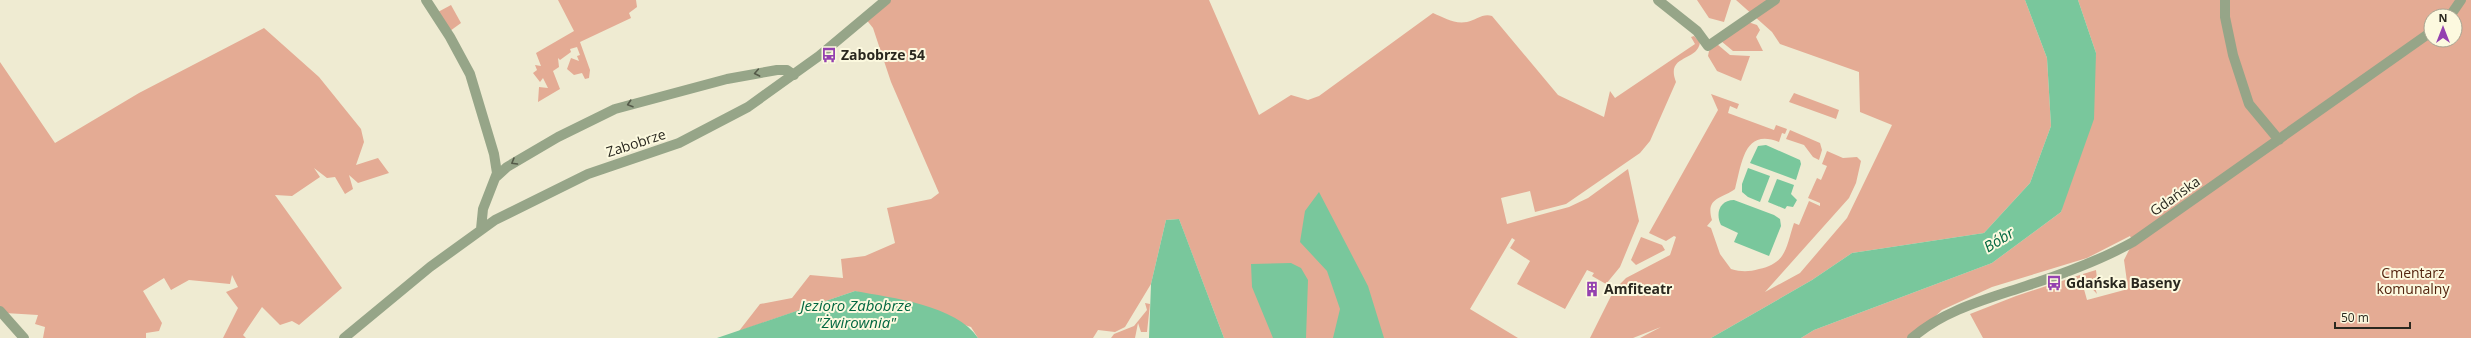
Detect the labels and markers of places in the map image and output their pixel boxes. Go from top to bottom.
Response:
place label: Zabobrze 54 [841,45,925,64]
bus stop icon: Zabobrze 54 [820,46,838,64]
place label: Gdańska Baseny [2066,273,2181,292]
bus stop icon: Gdańska Baseny [2045,274,2063,292]
place label: Amfiteatr [1604,279,1673,298]
building icon: Amfiteatr [1583,280,1601,298]

